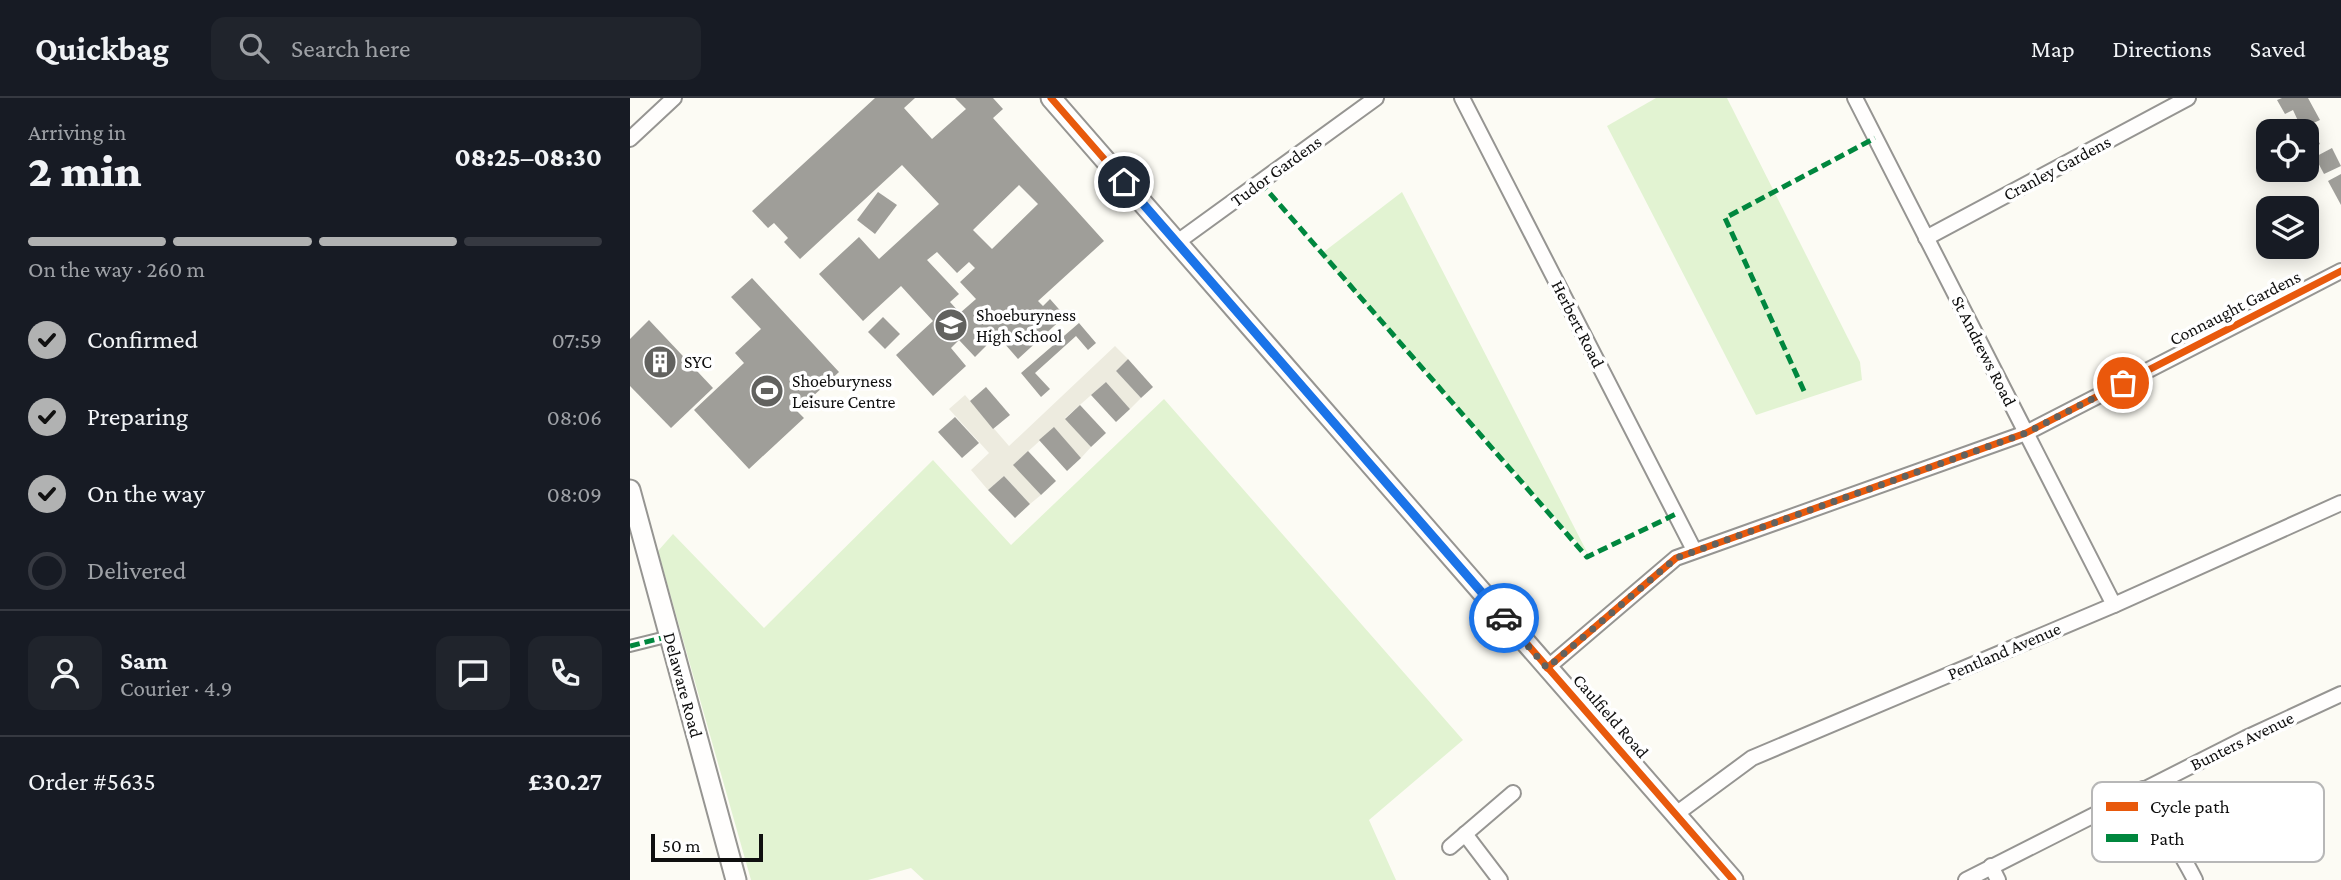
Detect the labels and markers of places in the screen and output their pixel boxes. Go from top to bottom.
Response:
pin [1094,152,1154,212]
place label: Shoeburyness High School [976,305,1076,346]
school or university icon: Shoeburyness High School [932,306,970,344]
building icon: SYC [641,343,679,381]
place label: SYC [684,352,712,372]
pin [2093,353,2153,413]
place label: Shoeburyness Leisure Centre [792,371,896,412]
sports icon: Shoeburyness Leisure Centre [748,372,786,410]

